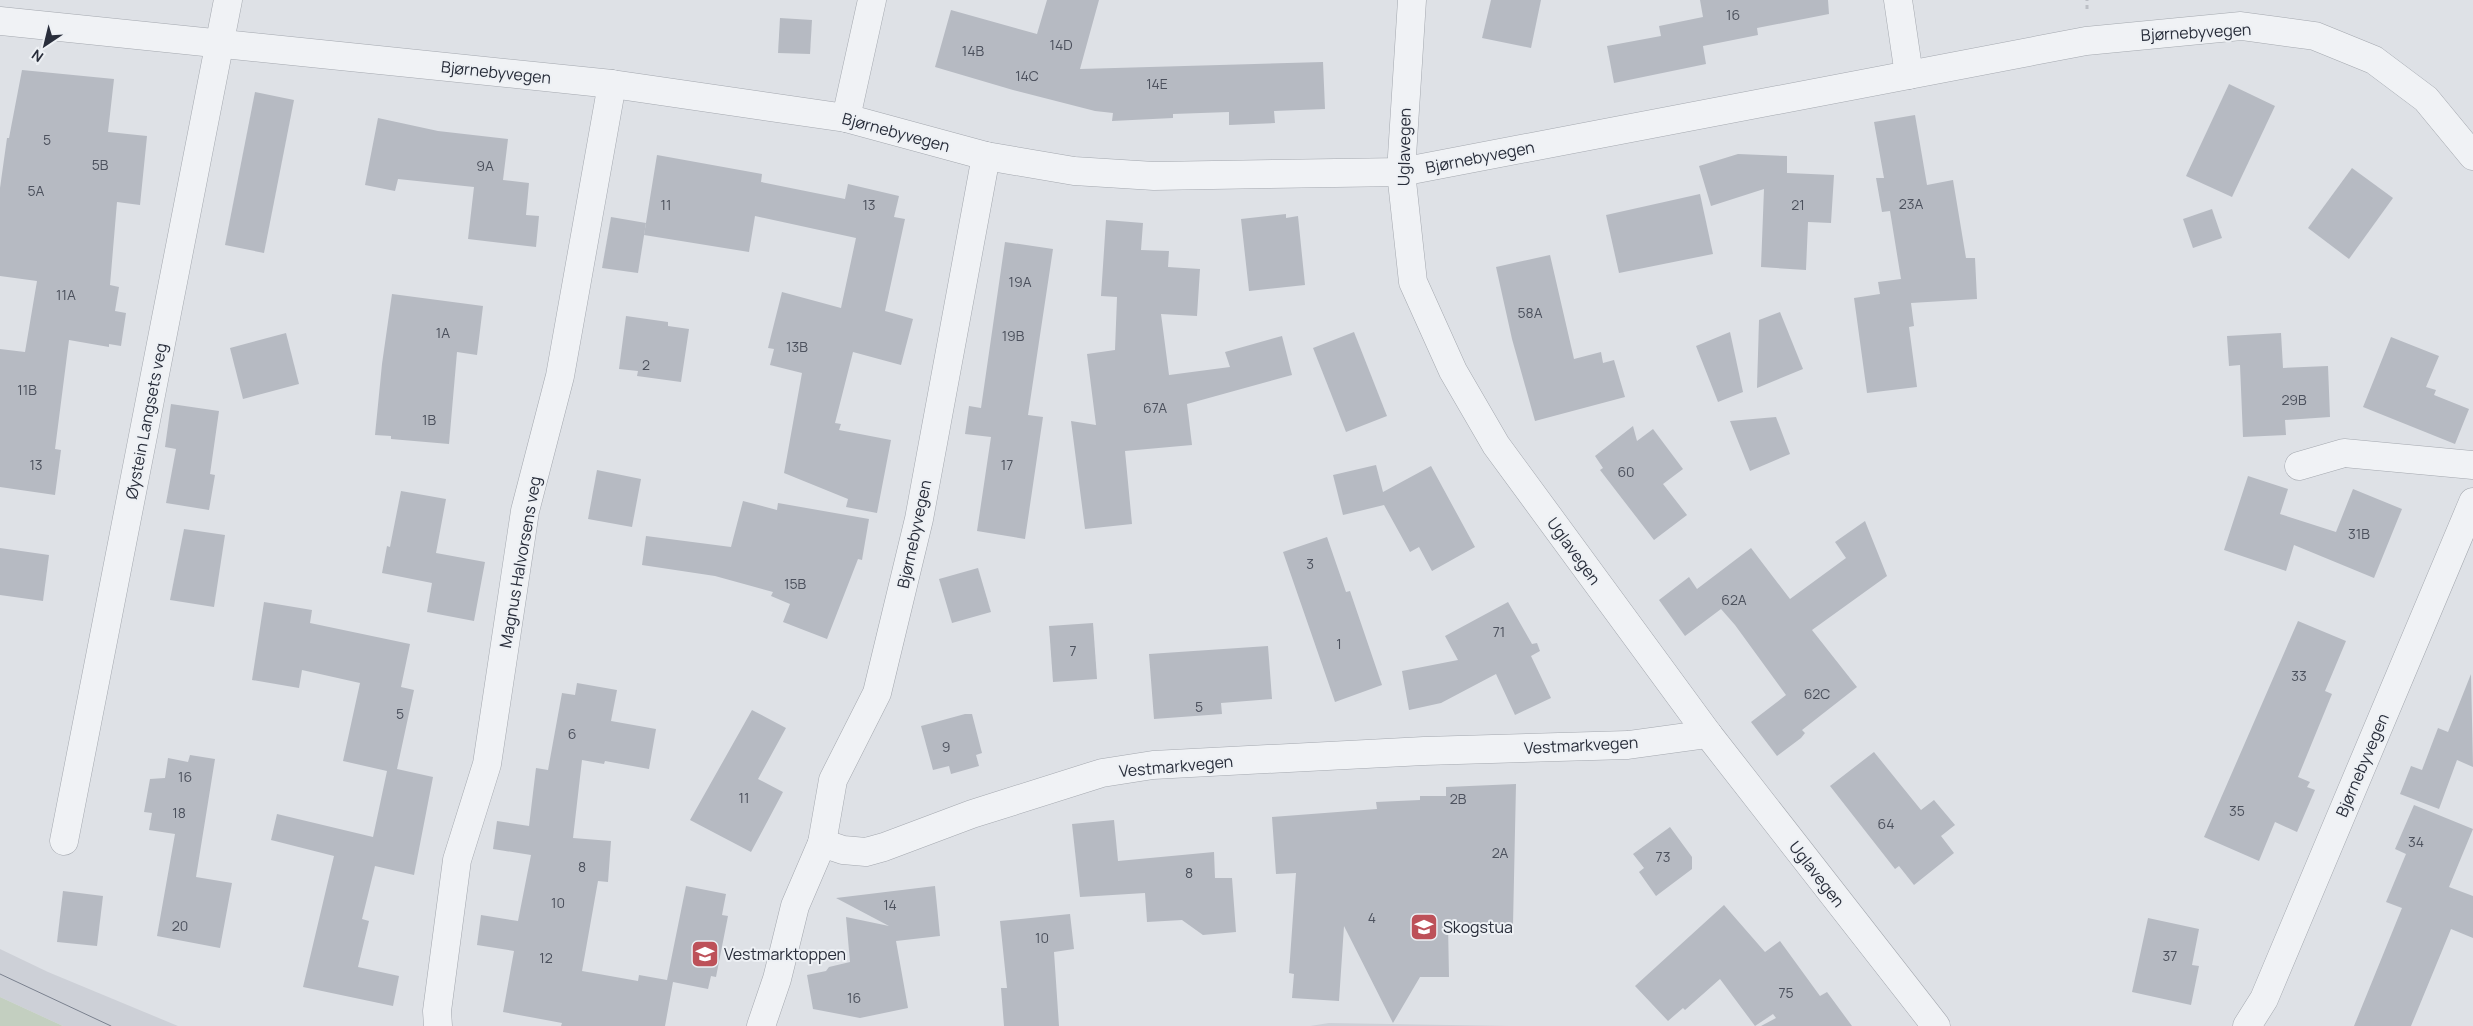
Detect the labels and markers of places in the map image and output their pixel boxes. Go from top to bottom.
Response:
school or university icon: Skogstua [1409,912,1439,942]
place label: Skogstua [1443,916,1513,938]
school or university icon: Vestmarktoppen [690,939,720,969]
place label: Vestmarktoppen [724,943,846,965]

